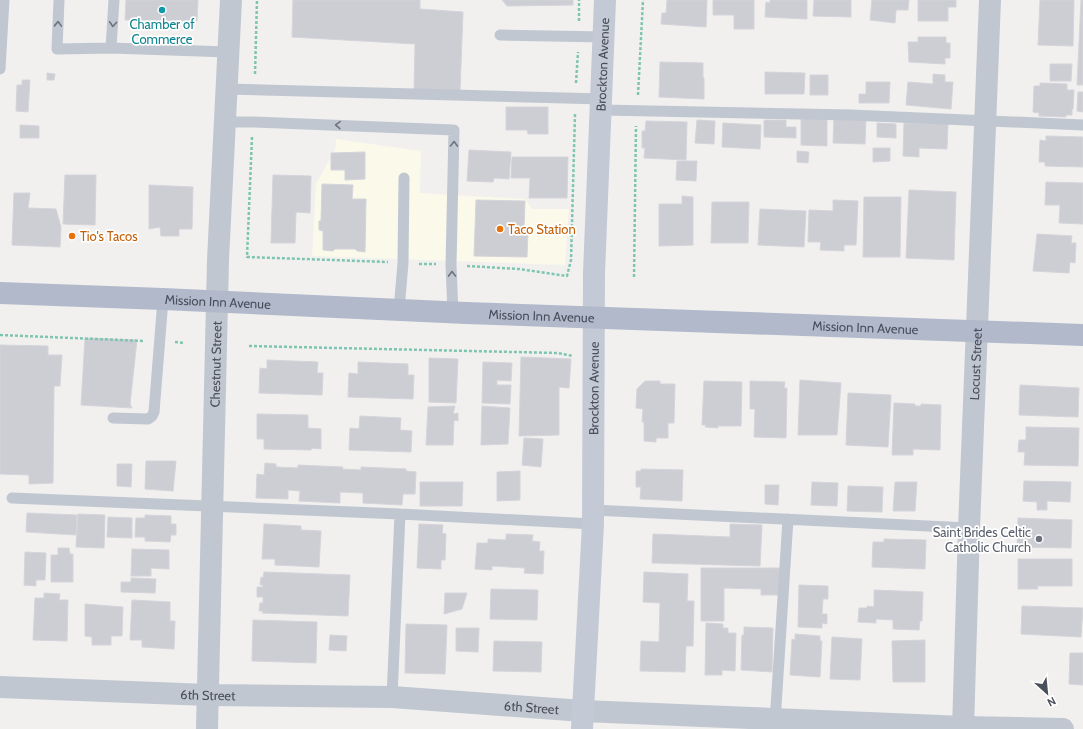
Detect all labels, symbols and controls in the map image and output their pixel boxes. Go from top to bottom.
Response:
marker: Chamber of Commerce [157,5,167,15]
place label: Chamber of Commerce [130,16,195,47]
street label: Brockton Avenue [593,17,612,112]
one-way arrow [54,21,62,27]
one-way arrow [108,21,117,27]
one-way arrow [335,121,341,130]
one-way arrow [450,141,458,147]
place label: Taco Station [508,221,576,237]
marker: Taco Station [495,224,505,234]
place label: Tio's Tacos [80,228,138,244]
marker: Tio's Tacos [67,231,77,241]
one-way arrow [448,271,456,277]
street label: Mission Inn Avenue [164,291,272,312]
street label: Mission Inn Avenue [488,306,595,326]
street label: Mission Inn Avenue [812,317,919,337]
street label: Chestnut Street [207,320,225,407]
street label: Locust Street [966,327,985,401]
street label: Brockton Avenue [585,341,602,435]
place label: Saint Brides Celtic Catholic Church [933,524,1031,555]
marker: Saint Brides Celtic Catholic Church [1034,534,1044,544]
north arrow [1027,673,1067,713]
street label: 6th Street [180,686,236,703]
text: N [1045,694,1058,710]
street label: 6th Street [503,697,560,717]

